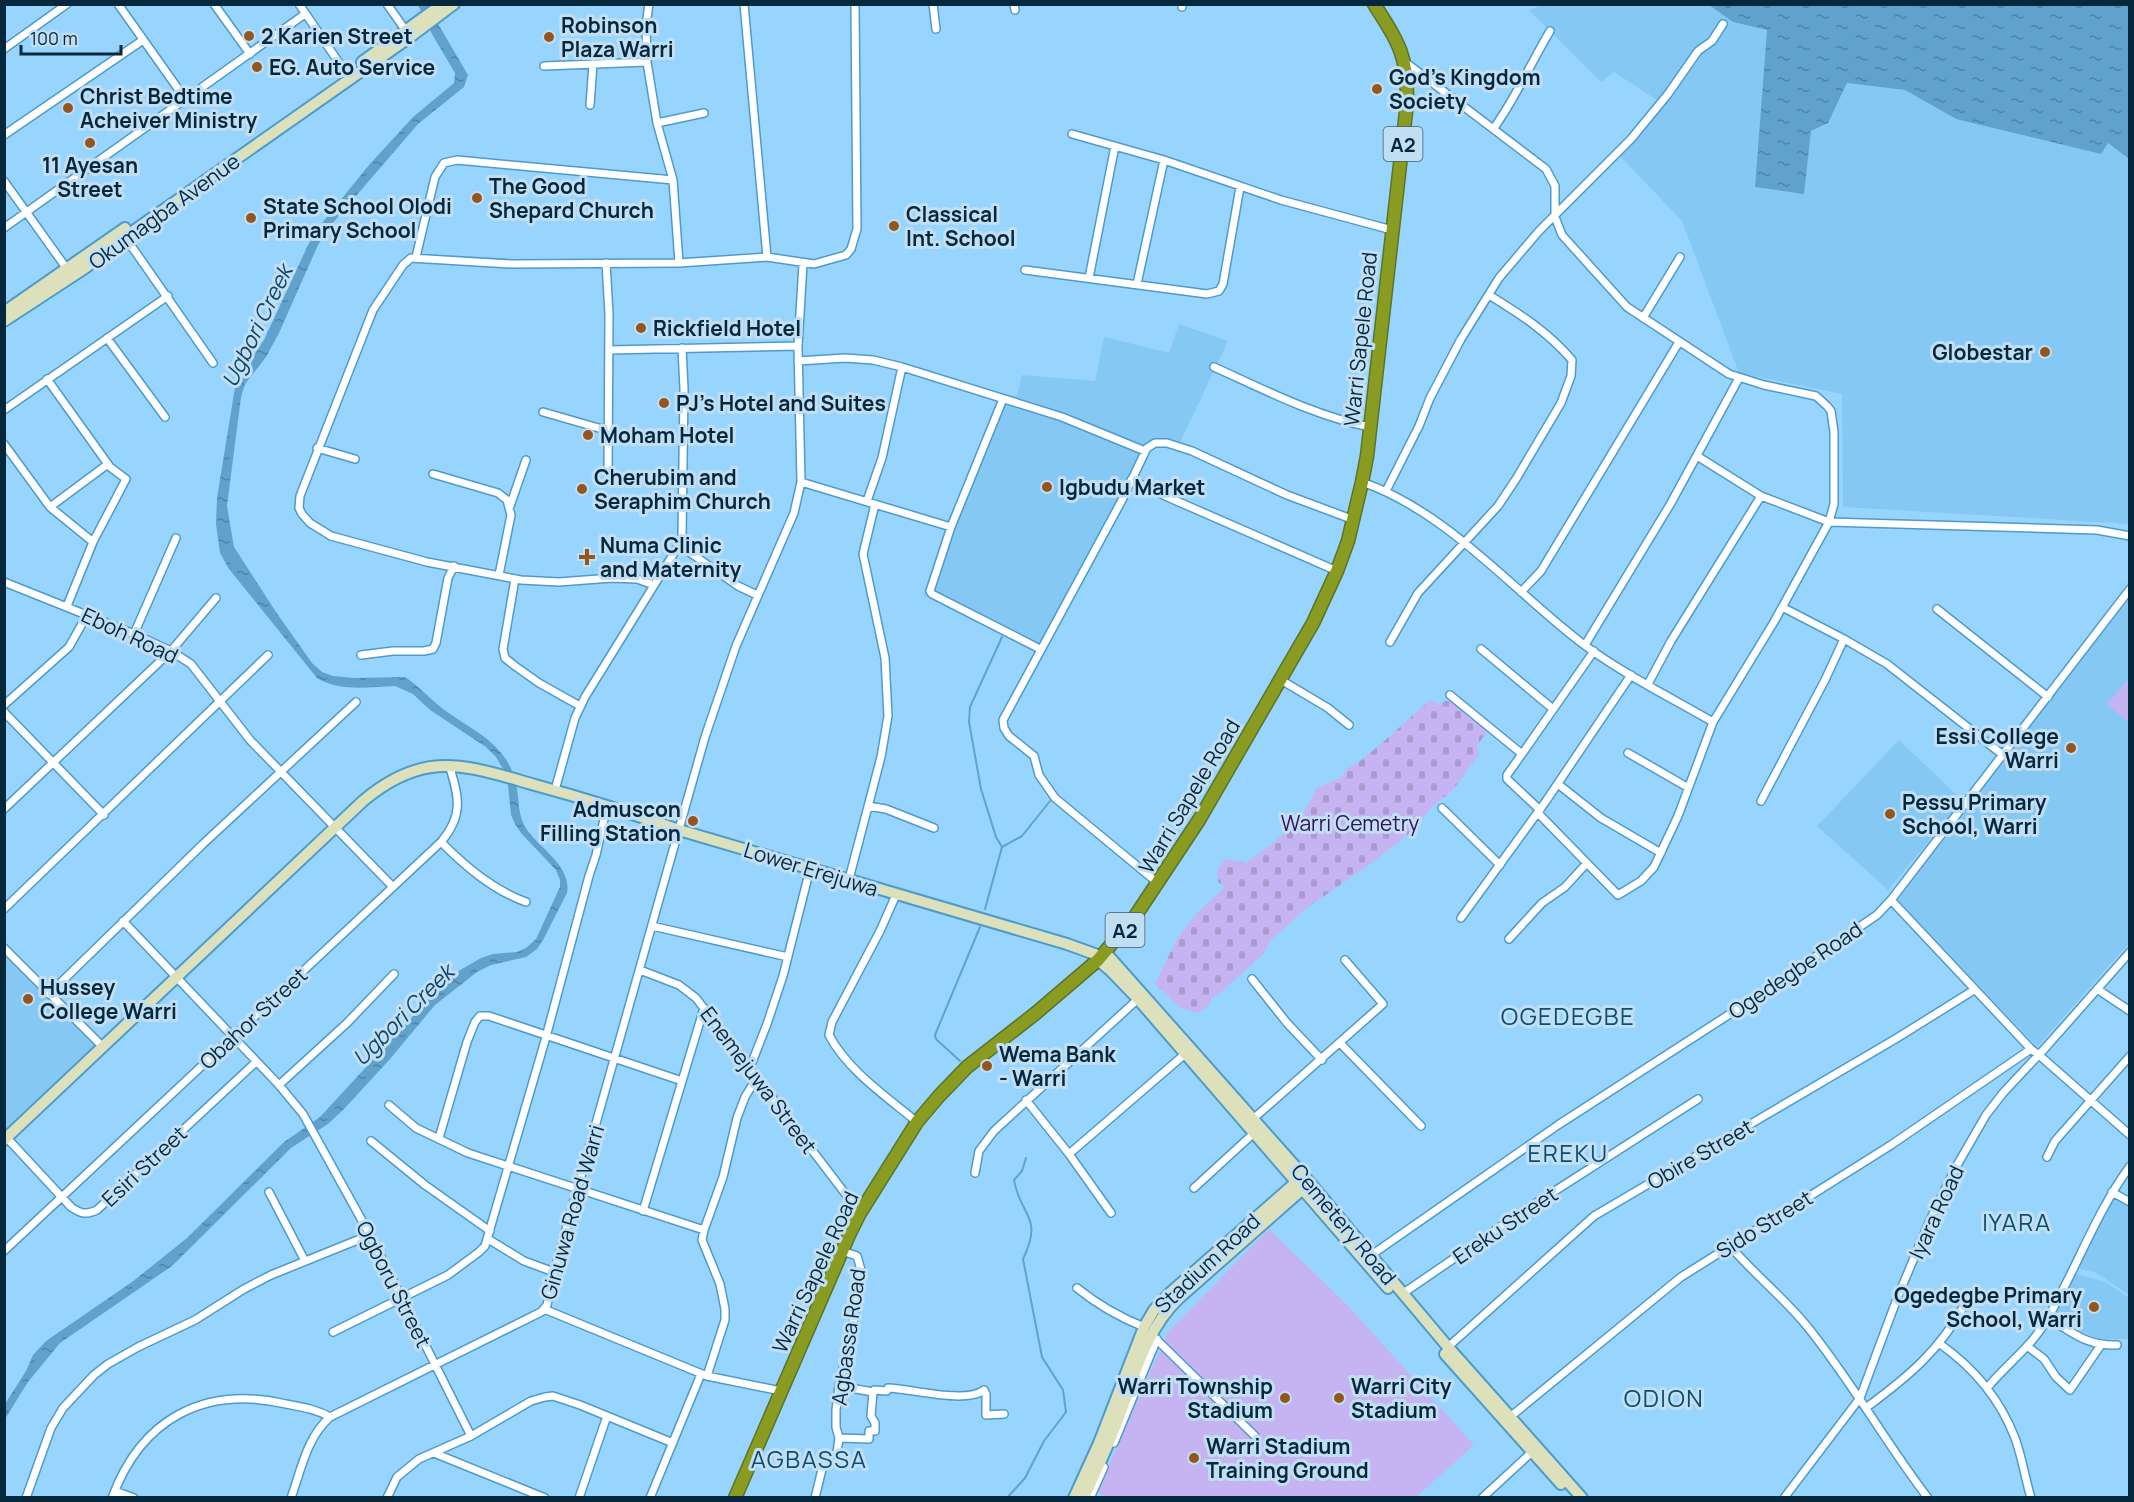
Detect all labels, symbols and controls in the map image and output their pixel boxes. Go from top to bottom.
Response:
place label: Robinson Plaza Warri [561,11,674,63]
scale bar [21,18,122,56]
place label: 2 Karien Street [261,22,413,50]
text: 100 m [30,26,78,50]
marker: 2 Karien Street [242,29,256,43]
marker: Robinson Plaza Warri [542,30,556,44]
place label: EG. Auto Service [269,53,435,81]
marker: EG. Auto Service [250,60,264,74]
place label: God's Kingdom Society [1389,63,1541,115]
place label: Christ Bedtime Acheiver Ministry [80,82,258,134]
marker: God's Kingdom Society [1370,82,1384,96]
marker: Christ Bedtime Acheiver Ministry [61,101,75,115]
road number: A2 [1384,127,1422,161]
marker: 11 Ayesan Street [83,136,97,150]
street label: Okumagba Avenue [83,147,245,275]
place label: 11 Ayesan Street [42,151,138,203]
place label: The Good Shepard Church [489,172,654,224]
marker: The Good Shepard Church [470,191,484,205]
place label: State School Olodi Primary School [263,192,452,244]
place label: Classical Int. School [906,200,1016,252]
marker: State School Olodi Primary School [244,211,258,225]
marker: Classical Int. School [887,219,901,233]
street label: Warri Sapele Road [1337,250,1383,428]
water label: Ugbori Creek [215,257,301,392]
place label: Rickfield Hotel [653,314,801,342]
marker: Rickfield Hotel [634,321,648,335]
place label: Globestar [1932,338,2033,366]
marker: Globestar [2038,345,2052,359]
place label: PJ's Hotel and Suites [676,389,886,417]
marker: PJ's Hotel and Suites [657,396,671,410]
place label: Moham Hotel [600,421,734,449]
marker: Moham Hotel [581,428,595,442]
place label: Cherubim and Seraphim Church [594,463,771,515]
place label: Igbudu Market [1059,473,1205,501]
marker: Igbudu Market [1040,480,1054,494]
marker: Cherubim and Seraphim Church [575,482,589,496]
place label: Numa Clinic and Maternity [600,531,742,583]
marker: Numa Clinic and Maternity [578,548,596,566]
street label: Eboh Road [77,600,183,670]
street label: Warri Sapele Road [1132,714,1246,878]
place label: Essi College Warri [1935,722,2059,774]
marker: Essi College Warri [2064,741,2078,755]
place label: Pessu Primary School, Warri [1902,788,2047,840]
place label: Admuscon Filling Station [540,795,681,847]
marker: Pessu Primary School, Warri [1883,807,1897,821]
park label: Warri Cemetry [1281,809,1419,837]
marker: Admuscon Filling Station [686,814,700,828]
street label: Lower Erejuwa [740,835,882,903]
road number: A2 [1106,913,1144,947]
street label: Ogedegbe Road [1723,915,1867,1025]
water label: Ugbori Creek [346,956,462,1072]
street label: Obahor Street [193,961,313,1075]
place label: Hussey College Warri [40,973,177,1025]
marker: Hussey College Warri [21,992,35,1006]
district label: OGEDEGBE [1501,999,1635,1032]
street label: Enemejuwa Street [695,1001,823,1159]
place label: Wema Bank - Warri [999,1040,1116,1092]
marker: Wema Bank - Warri [980,1059,994,1073]
street label: Obire Street [1642,1112,1758,1196]
street label: Esiri Street [96,1120,192,1212]
street label: Ginuwa Road Warri [534,1121,610,1303]
district label: EREKU [1527,1136,1609,1169]
street label: Cemetery Road [1285,1158,1403,1290]
street label: Iyara Road [1902,1161,1970,1263]
street label: Ereku Street [1447,1180,1563,1270]
street label: Sido Street [1711,1183,1817,1265]
street label: Warri Sapele Road [765,1187,865,1357]
district label: IYARA [1982,1205,2052,1238]
street label: Stadium Road [1148,1207,1266,1319]
street label: Ogboru Street [350,1216,438,1352]
street label: Agbassa Road [825,1267,871,1407]
place label: Ogedegbe Primary School, Warri [1894,1281,2082,1333]
marker: Ogedegbe Primary School, Warri [2087,1300,2101,1314]
place label: Warri Township Stadium [1118,1372,1273,1424]
place label: Warri City Stadium [1351,1372,1452,1424]
district label: ODION [1624,1381,1704,1414]
marker: Warri Township Stadium [1278,1391,1292,1405]
marker: Warri City Stadium [1332,1391,1346,1405]
place label: Warri Stadium Training Ground [1206,1432,1369,1484]
district label: AGBASSA [751,1442,867,1475]
marker: Warri Stadium Training Ground [1187,1451,1201,1465]

